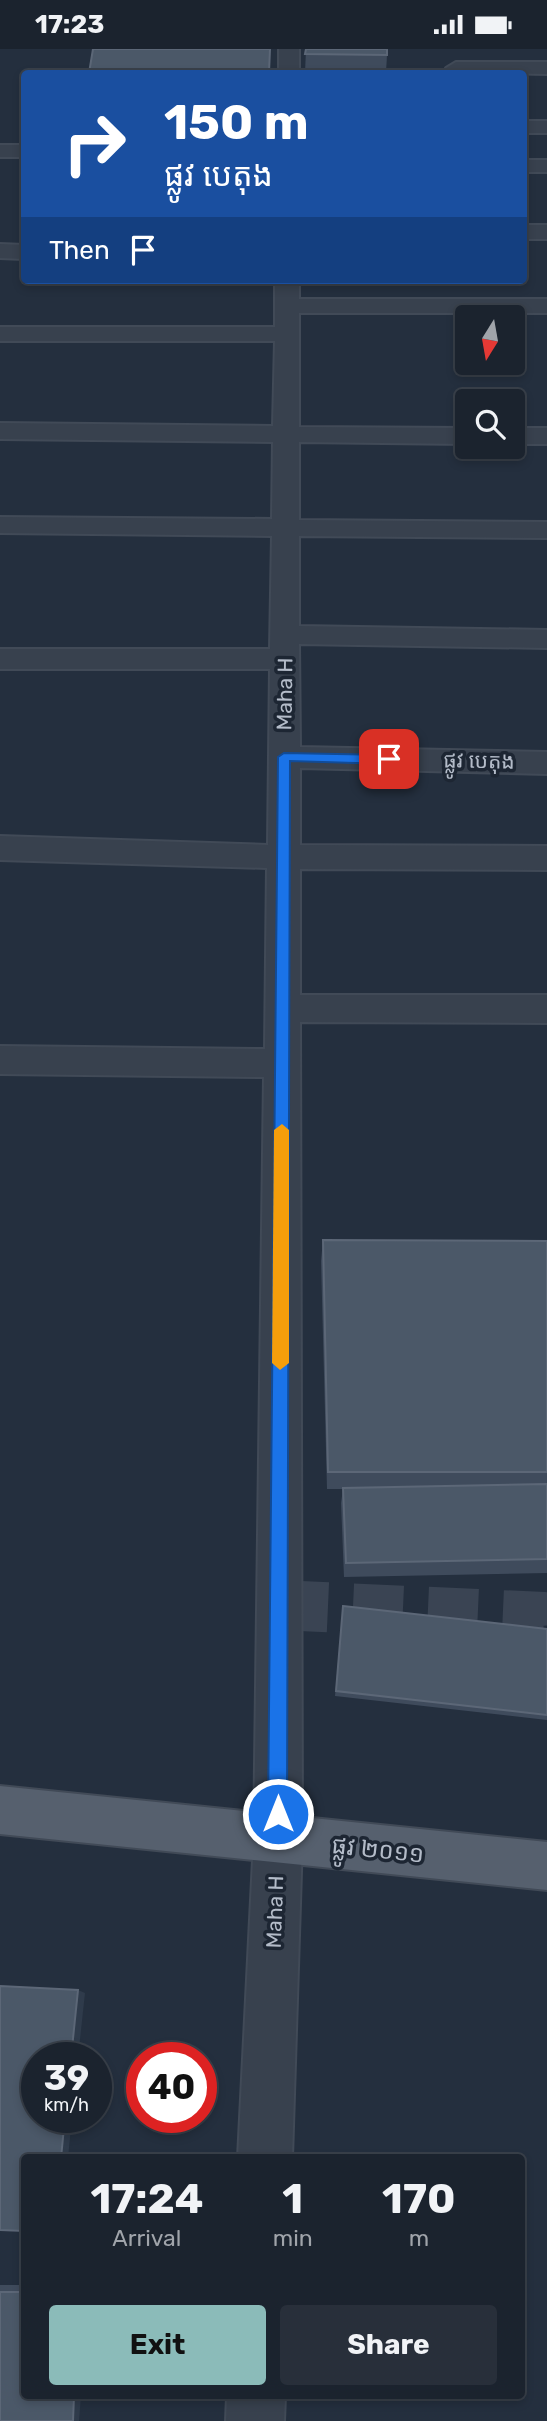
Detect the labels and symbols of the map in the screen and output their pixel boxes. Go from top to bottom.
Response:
north arrow [455,305,525,375]
street label: Maha H [271,657,298,731]
pin [359,729,419,789]
street label: ផ្លូវ បេតុង [443,747,515,781]
position arrow [241,1777,315,1851]
street label: ផ្លូវ ២០១១ [330,1831,426,1877]
street label: Maha H [261,1875,288,1949]
speed limit sign: 40 [126,2042,217,2133]

